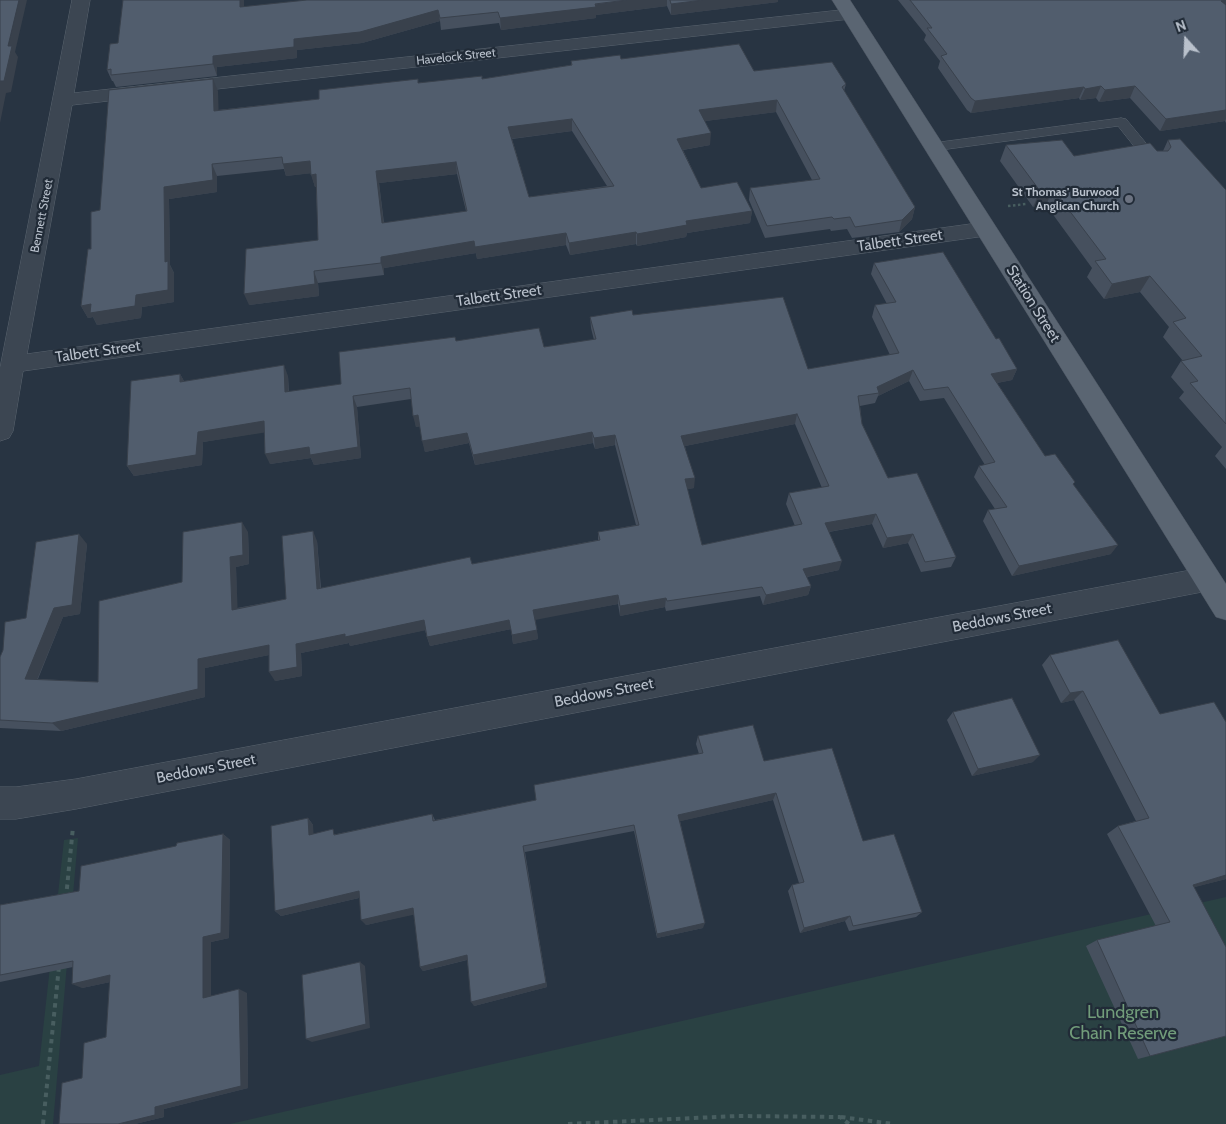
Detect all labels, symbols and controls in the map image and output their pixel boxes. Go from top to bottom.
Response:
north arrow [1161,15,1211,65]
text: N [1173,16,1189,36]
street label: Havelock Street [416,46,496,68]
street label: Bennett Street [28,178,56,254]
place label: St Thomas' Burwood Anglican Church [1012,185,1119,213]
marker: St Thomas' Burwood Anglican Church [1123,193,1135,205]
street label: Talbett Street [856,226,944,256]
street label: Station Street [1002,262,1064,346]
street label: Talbett Street [455,281,543,311]
street label: Talbett Street [54,337,142,367]
street label: Beddows Street [951,600,1053,636]
street label: Beddows Street [553,675,655,711]
street label: Beddows Street [155,751,257,787]
park label: Lundgren Chain Reserve [1069,1002,1177,1044]

